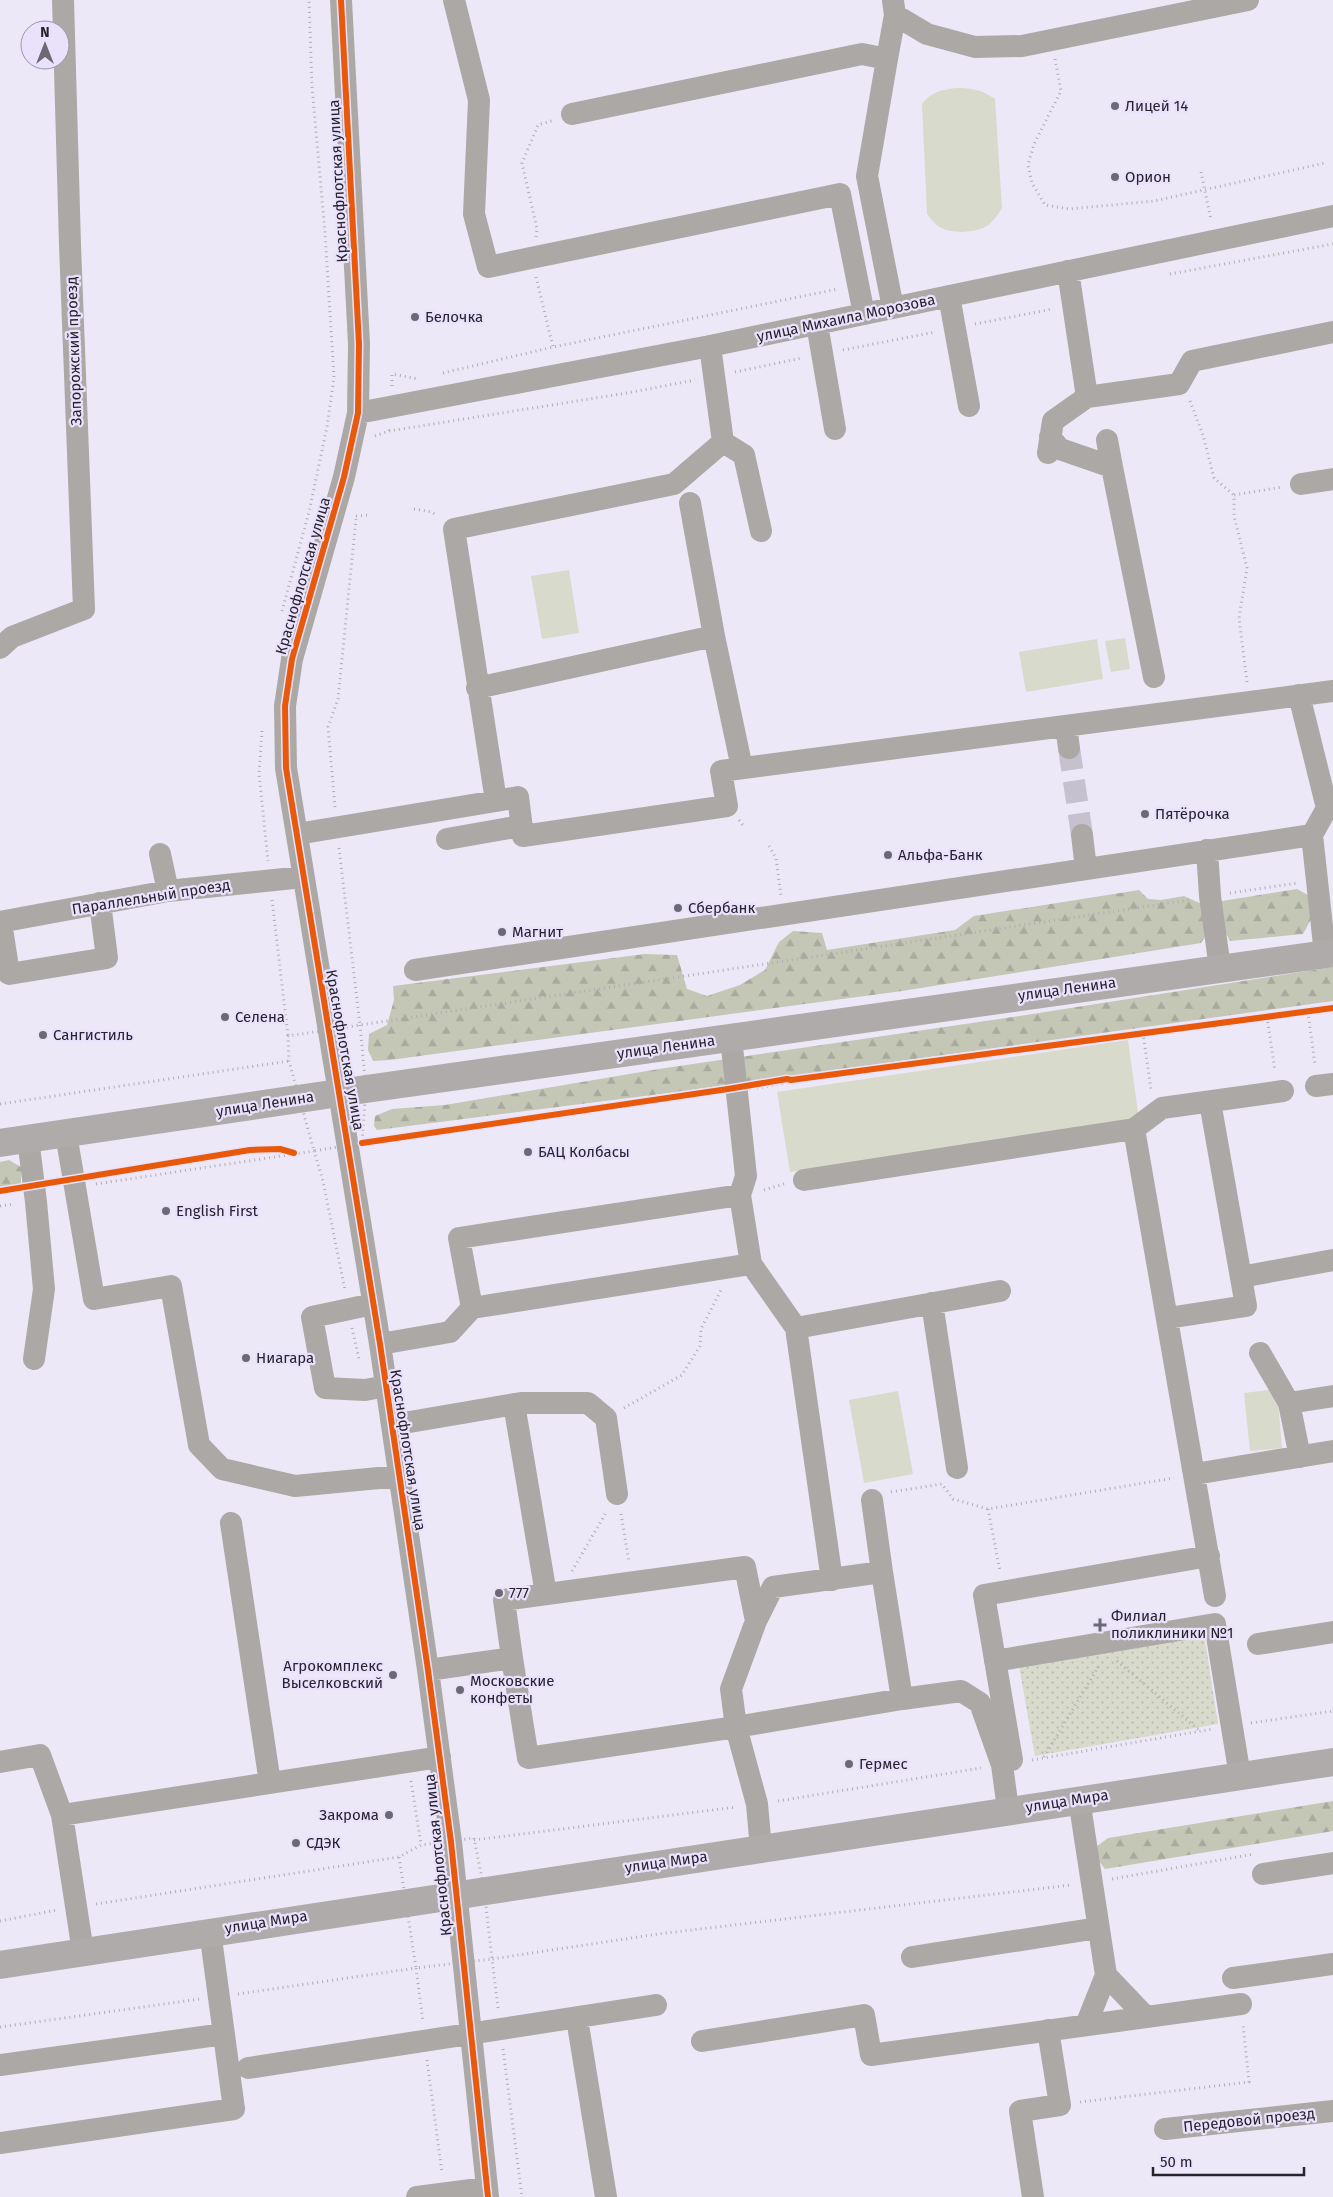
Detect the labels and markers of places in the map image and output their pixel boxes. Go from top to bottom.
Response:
place label: Лицей 14 [1125,97,1188,115]
marker: Лицей 14 [1109,100,1121,112]
place label: Орион [1125,168,1171,186]
marker: Орион [1109,171,1121,183]
place label: Белочка [425,308,483,326]
marker: Белочка [409,311,421,323]
place label: Пятёрочка [1155,805,1230,823]
marker: Пятёрочка [1139,808,1151,820]
place label: Альфа-Банк [898,846,983,864]
marker: Альфа-Банк [882,849,894,861]
place label: Сбербанк [688,899,756,917]
marker: Сбербанк [672,902,684,914]
place label: Магнит [512,923,563,941]
marker: Магнит [496,926,508,938]
place label: Селена [235,1008,285,1026]
marker: Селена [219,1011,231,1023]
place label: Сангистиль [53,1026,133,1044]
marker: Сангистиль [37,1029,49,1041]
place label: БАЦ Колбасы [538,1143,630,1161]
marker: БАЦ Колбасы [522,1146,534,1158]
place label: English First [176,1202,259,1220]
marker: English First [160,1205,172,1217]
place label: Ниагара [256,1349,314,1367]
marker: Ниагара [240,1352,252,1364]
place label: 777 [509,1584,529,1602]
marker: 777 [493,1587,505,1599]
place label: Филиал поликлиники №1 [1111,1607,1234,1642]
marker: Филиал поликлиники №1 [1093,1618,1107,1632]
place label: Агрокомплекс Выселковский [282,1657,383,1692]
marker: Агрокомплекс Выселковский [387,1669,399,1681]
place label: Московские конфеты [470,1672,555,1707]
marker: Московские конфеты [454,1684,466,1696]
place label: Гермес [859,1755,908,1773]
marker: Гермес [843,1758,855,1770]
place label: Закрома [319,1806,379,1824]
marker: Закрома [383,1809,395,1821]
place label: СДЭК [306,1834,341,1852]
marker: СДЭК [290,1837,302,1849]

